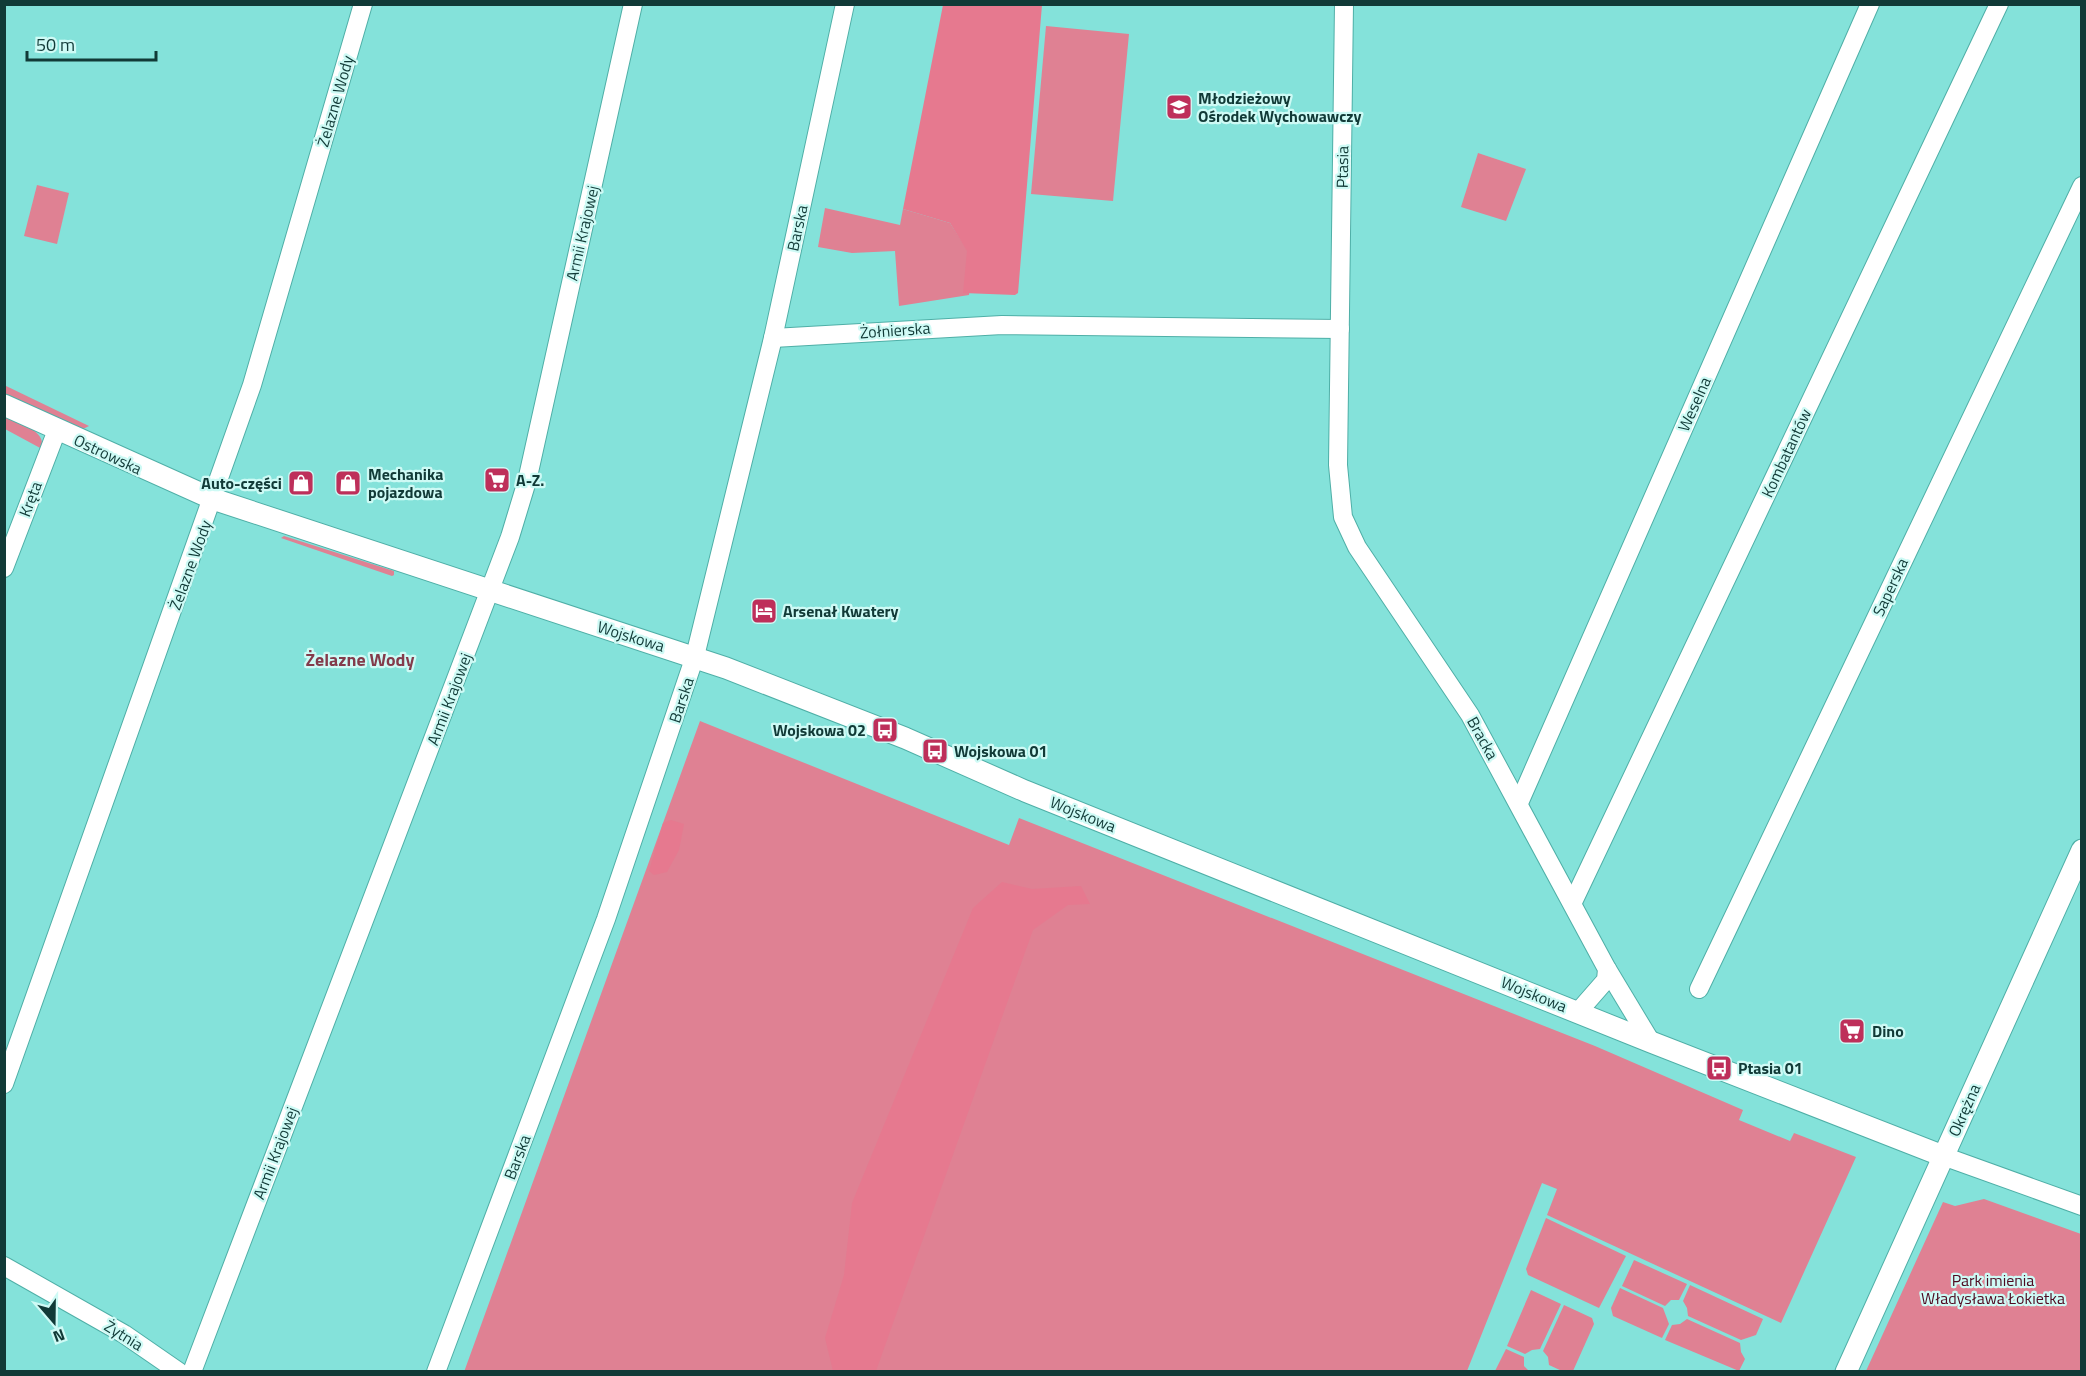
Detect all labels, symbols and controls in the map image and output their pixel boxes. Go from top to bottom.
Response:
scale bar [27,24,156,62]
text: 50 m [36,31,75,58]
street label: Żelazne Wody [310,52,360,150]
place label: Młodzieżowy Ośrodek Wychowawczy [1198,86,1362,128]
school or university icon: Młodzieżowy Ośrodek Wychowawczy [1164,92,1194,122]
street label: Ptasia [1330,146,1354,188]
street label: Armii Krajowej [559,183,605,283]
street label: Barska [780,203,814,253]
street label: Żołnierska [859,316,931,344]
street label: Weselna [1671,373,1717,435]
street label: Kombatantów [1755,405,1817,501]
street label: Ostrowska [70,428,146,480]
place label: Mechanika pojazdowa [368,462,443,504]
supermarket icon: A-Z. [482,465,512,495]
shop icon: Auto-części [286,468,316,498]
shop icon: Mechanika pojazdowa [333,468,363,498]
place label: A-Z. [516,468,544,492]
place label: Auto-części [201,471,282,495]
street label: Kręta [12,478,48,520]
street label: Żelazne Wody [163,516,217,613]
street label: Saperska [1866,554,1914,620]
hotel icon: Arsenał Kwatery [749,596,779,626]
place label: Arsenał Kwatery [783,599,899,623]
street label: Wojskowa [594,614,668,658]
district label: Żelazne Wody [306,646,414,673]
street label: Armii Krajowej [420,649,478,749]
street label: Barska [662,674,700,726]
street label: Bracka [1461,712,1505,764]
bus stop icon: Wojskowa 02 [870,715,900,745]
place label: Wojskowa 02 [773,718,866,742]
bus stop icon: Wojskowa 01 [920,736,950,766]
place label: Wojskowa 01 [954,739,1047,763]
street label: Wojskowa [1046,790,1120,838]
street label: Wojskowa [1497,970,1571,1018]
supermarket icon: Dino [1837,1016,1867,1046]
place label: Dino [1872,1019,1904,1043]
bus stop icon: Ptasia 01 [1704,1053,1734,1083]
place label: Ptasia 01 [1738,1056,1803,1080]
street label: Okrężna [1942,1080,1986,1140]
street label: Armii Krajowej [246,1103,304,1203]
street label: Barska [497,1131,537,1183]
park label: Park imienia Władysława Łokietka [1921,1268,2065,1310]
north arrow [24,1292,84,1352]
street label: Żytnia [100,1314,148,1356]
text: N [50,1323,68,1349]

